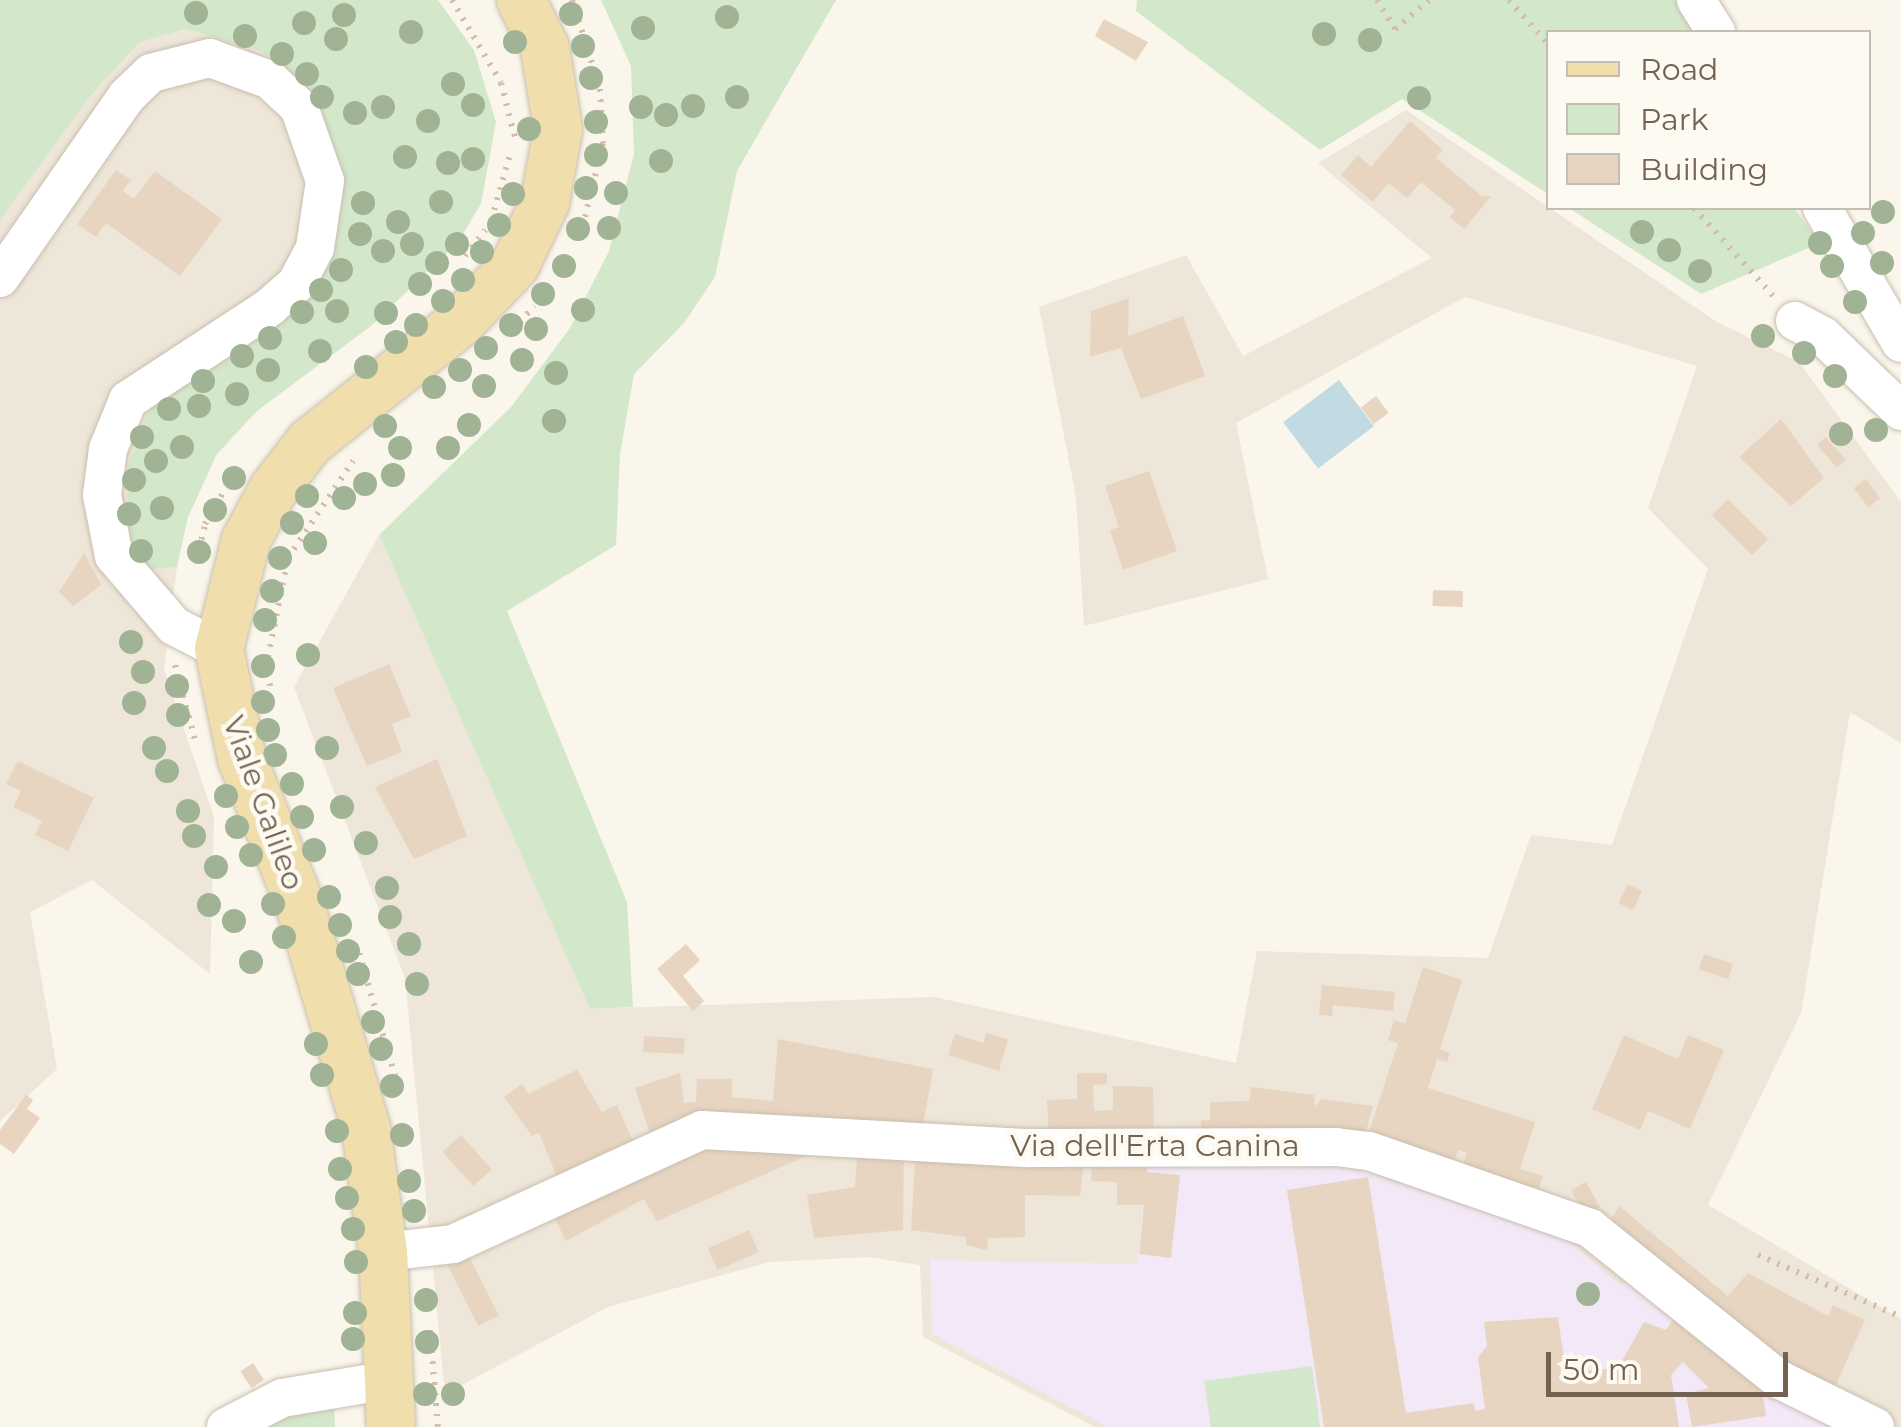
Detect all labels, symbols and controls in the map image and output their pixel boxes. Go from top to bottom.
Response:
legend [1546,30,1871,210]
text: Road [1640,51,1718,88]
text: Park [1640,101,1709,138]
text: Building [1640,151,1768,188]
street label: Viale Galileo [215,711,311,895]
street label: Via dell'Erta Canina [1010,1128,1300,1164]
scale bar [1551,1332,1794,1394]
text: 50 m [1563,1351,1640,1388]

